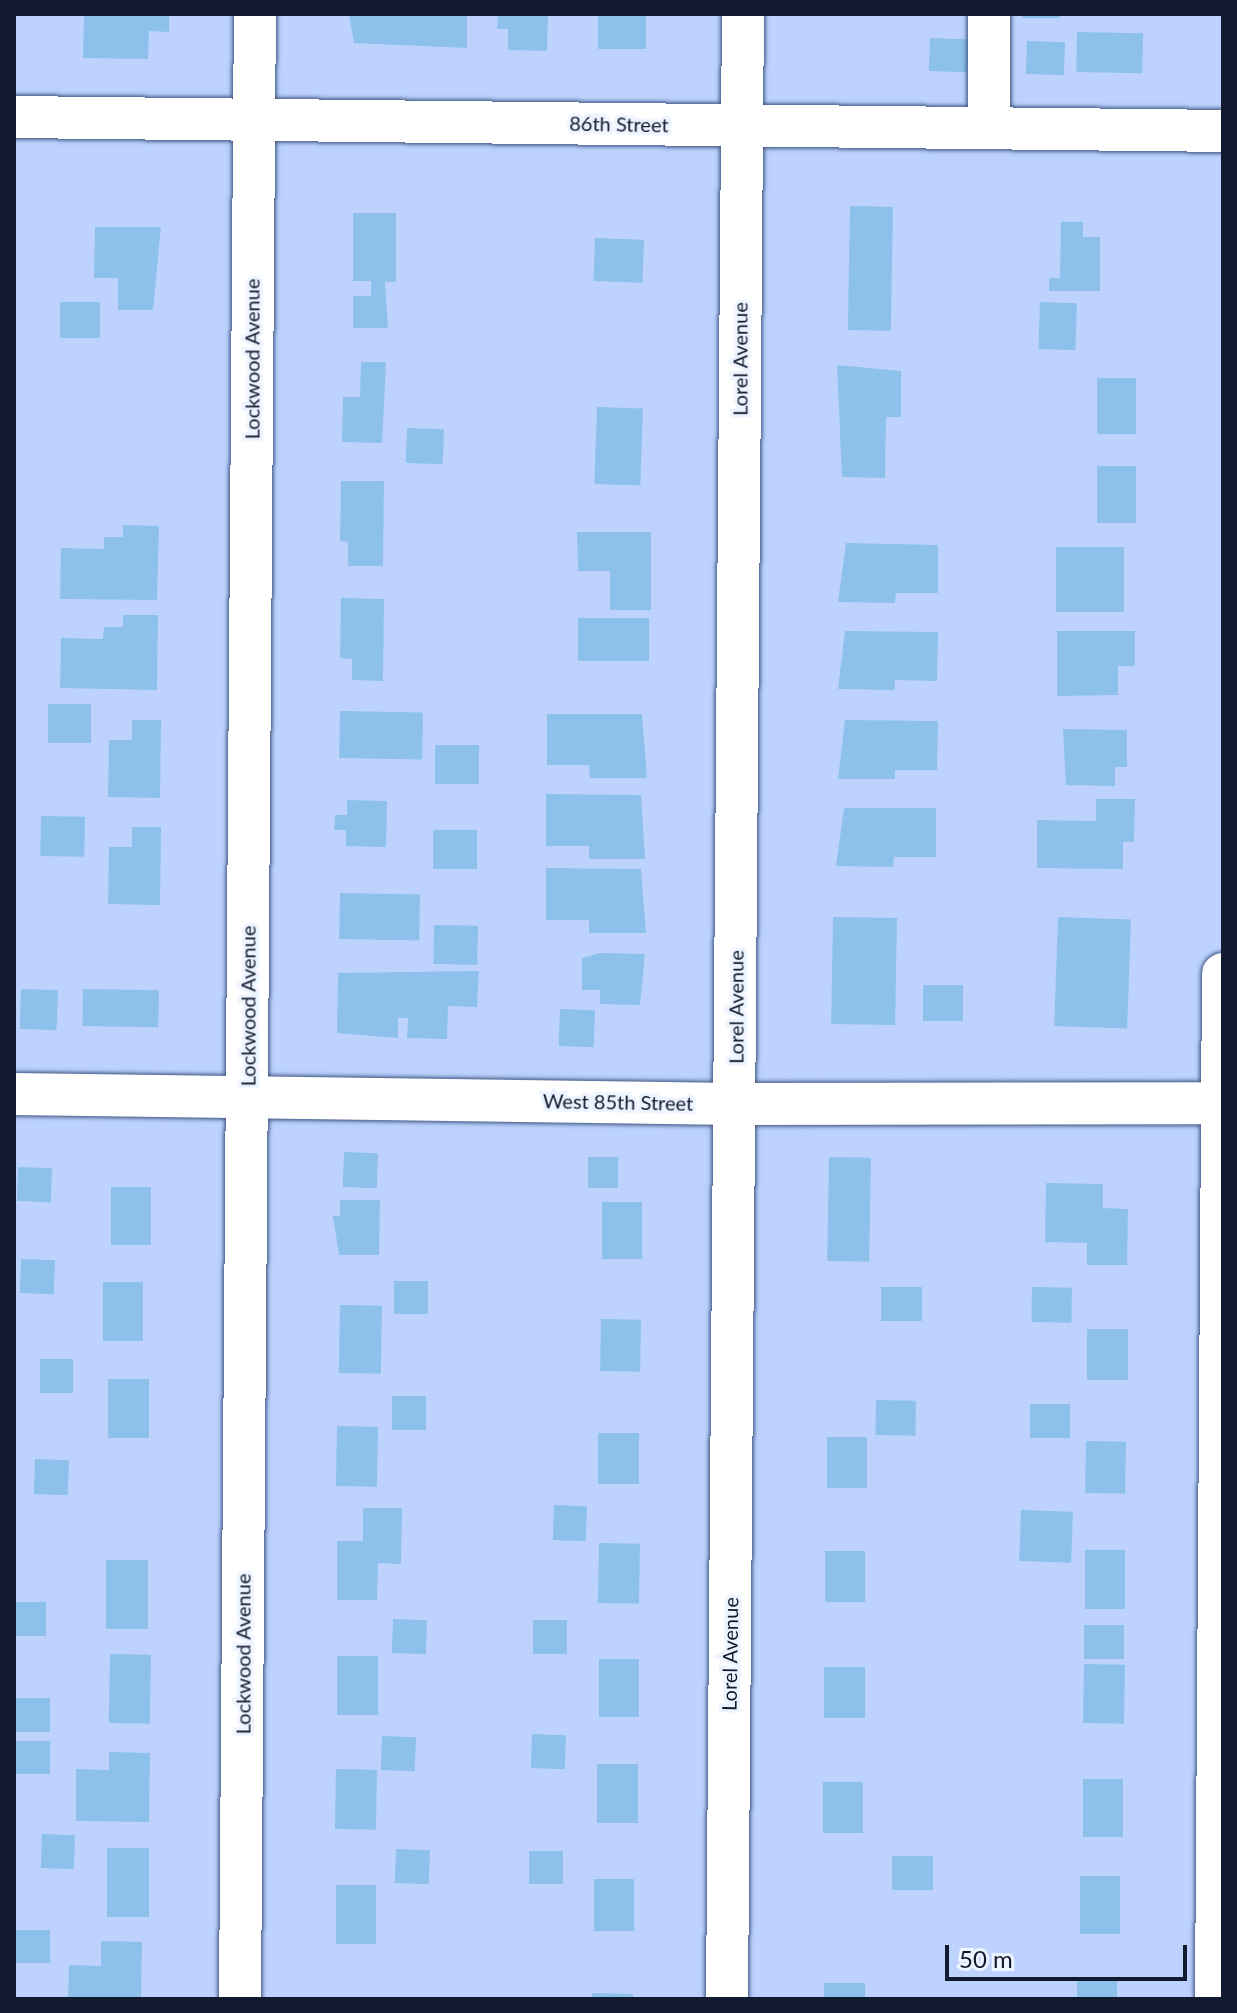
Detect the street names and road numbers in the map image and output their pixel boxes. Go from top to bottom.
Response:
street label: 86th Street [569,111,669,137]
street label: Lockwood Avenue [240,278,264,440]
street label: Lorel Avenue [728,302,752,416]
street label: Lockwood Avenue [236,925,260,1087]
street label: Lorel Avenue [724,950,748,1064]
street label: West 85th Street [543,1089,693,1115]
street label: Lockwood Avenue [231,1573,255,1735]
street label: Lorel Avenue [717,1597,743,1711]

